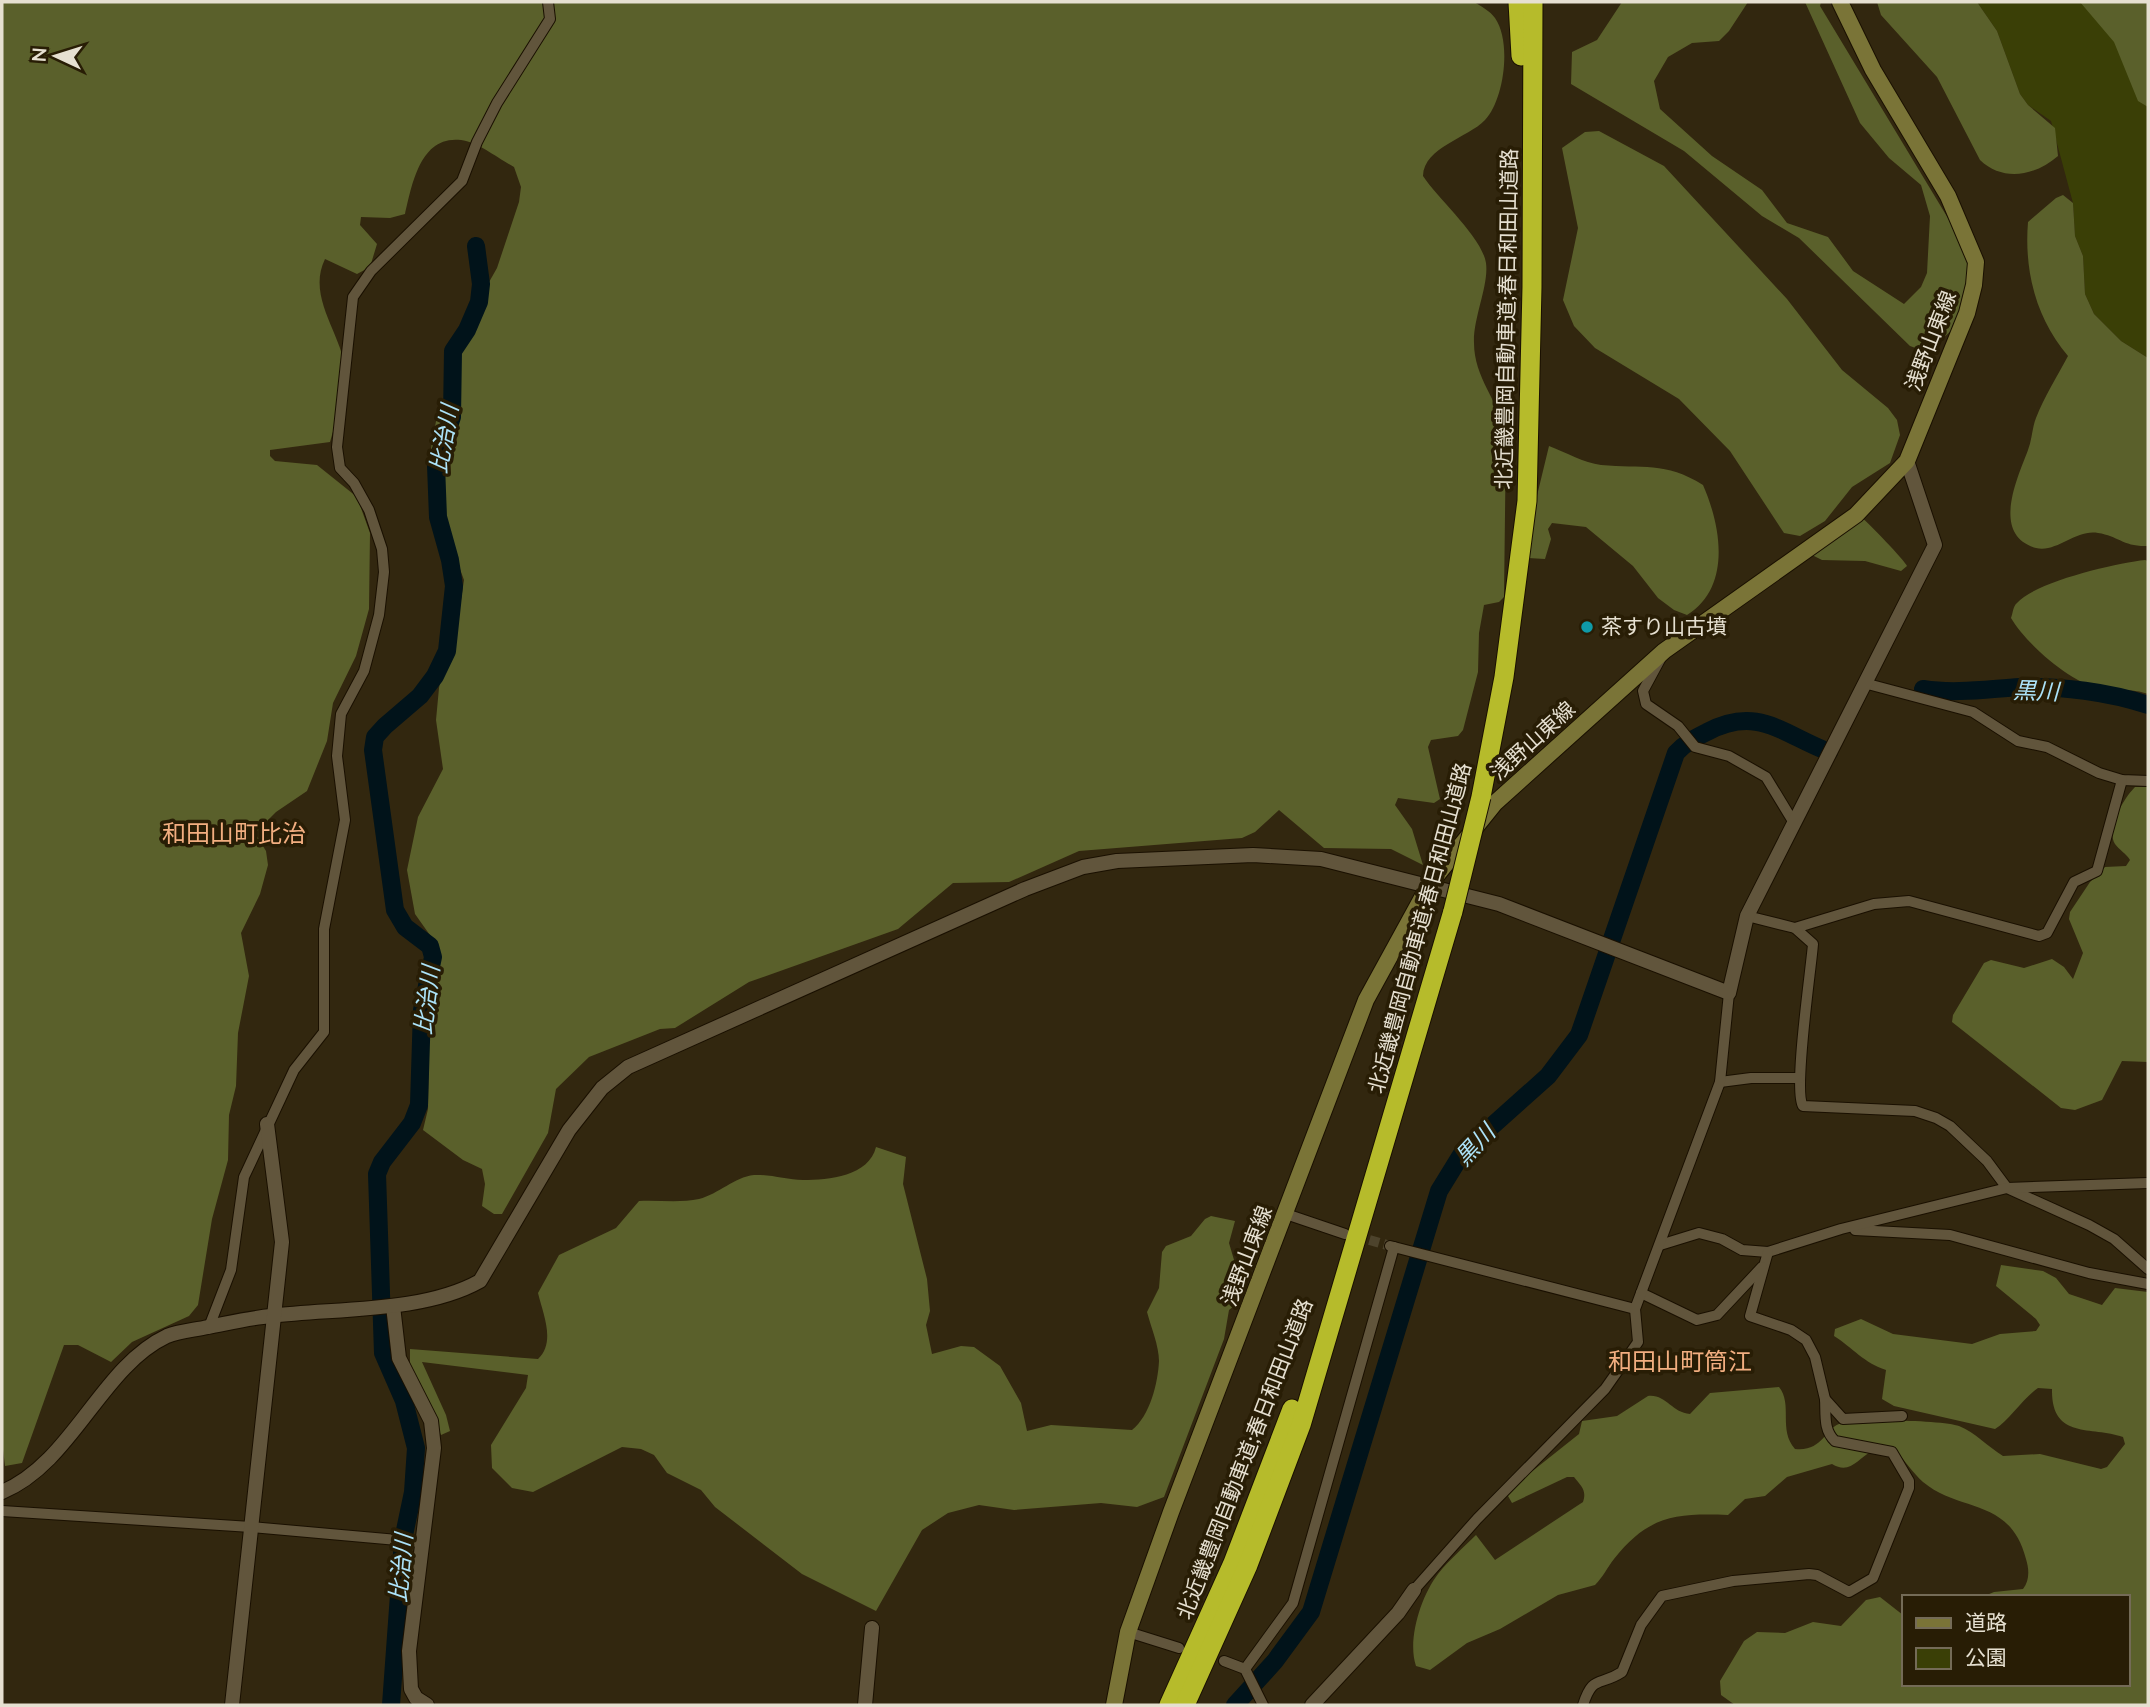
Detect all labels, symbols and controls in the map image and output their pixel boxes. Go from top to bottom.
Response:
north arrow [21,21,91,91]
text: N [27,47,51,63]
street label: 北近畿豊岡自動車道;春日和田山道路 [1490,148,1521,490]
street label: 浅野山東線 [1899,287,1960,394]
water label: 比治川 [423,399,463,475]
place label: 茶すり山古墳 [1601,613,1727,638]
marker: 茶すり山古墳 [1579,619,1595,635]
water label: 黒川 [2013,675,2063,705]
street label: 浅野山東線 [1485,695,1579,784]
street label: 北近畿豊岡自動車道;春日和田山道路 [1362,759,1475,1096]
district label: 和田山町比治 [162,818,306,847]
water label: 比治川 [408,961,444,1036]
water label: 黒川 [1448,1116,1502,1171]
street label: 浅野山東線 [1215,1202,1276,1309]
street label: 北近畿豊岡自動車道;春日和田山道路 [1171,1295,1316,1622]
district label: 和田山町筒江 [1608,1346,1752,1375]
water label: 比治川 [383,1529,417,1604]
legend [1902,1595,2129,1686]
text: 道路 [1965,1609,2007,1634]
text: 公園 [1965,1644,2007,1669]

